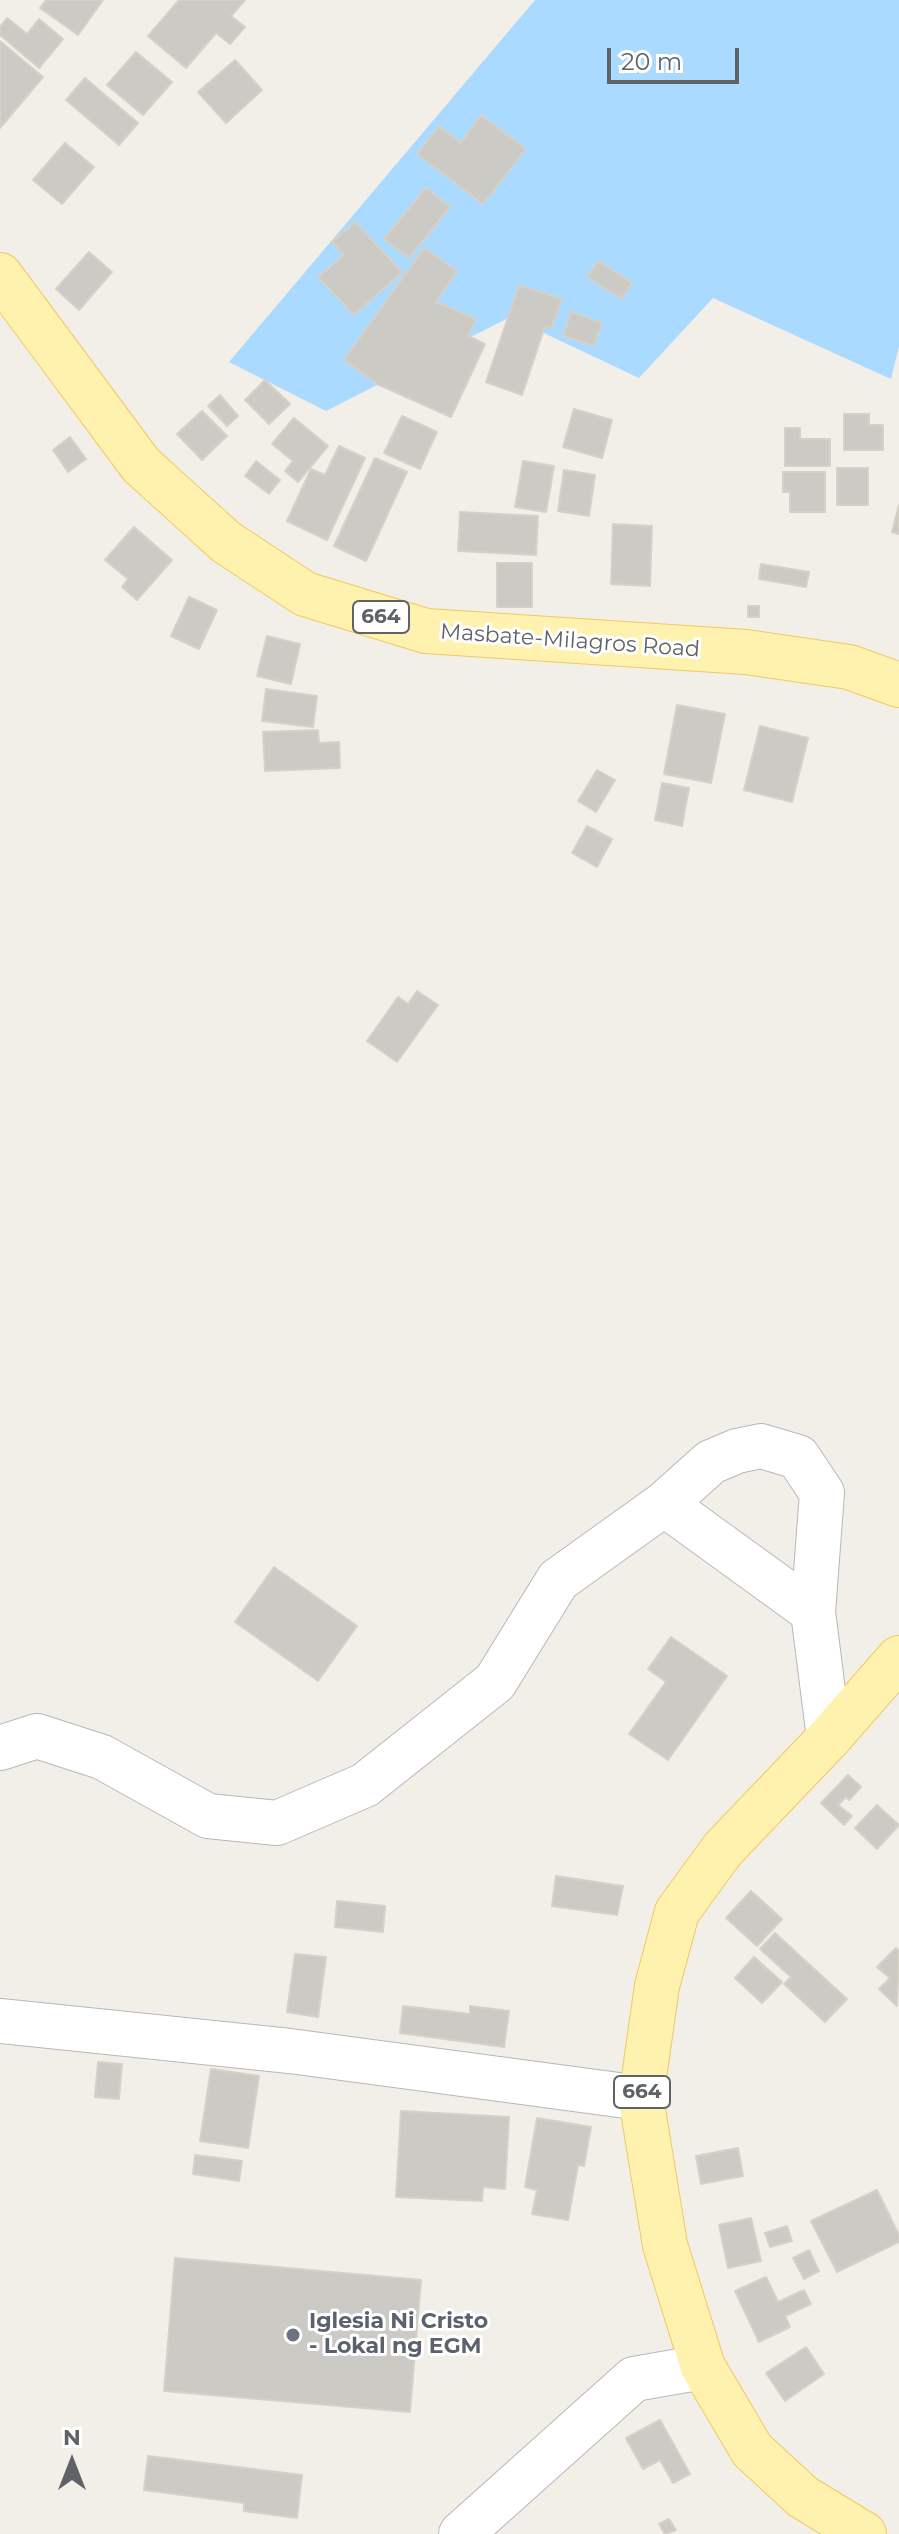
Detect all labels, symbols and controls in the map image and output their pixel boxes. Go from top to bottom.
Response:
scale bar [611,32,743,82]
text: 20 m [621,47,682,76]
road number: 664 [353,601,409,633]
street label: Masbate-Milagros Road [439,619,701,663]
road number: 664 [614,2076,670,2108]
place label: Iglesia Ni Cristo - Lokal ng EGM [309,2309,488,2360]
marker: Iglesia Ni Cristo - Lokal ng EGM [284,2326,302,2344]
north arrow [32,2422,112,2502]
text: N [63,2424,81,2451]

